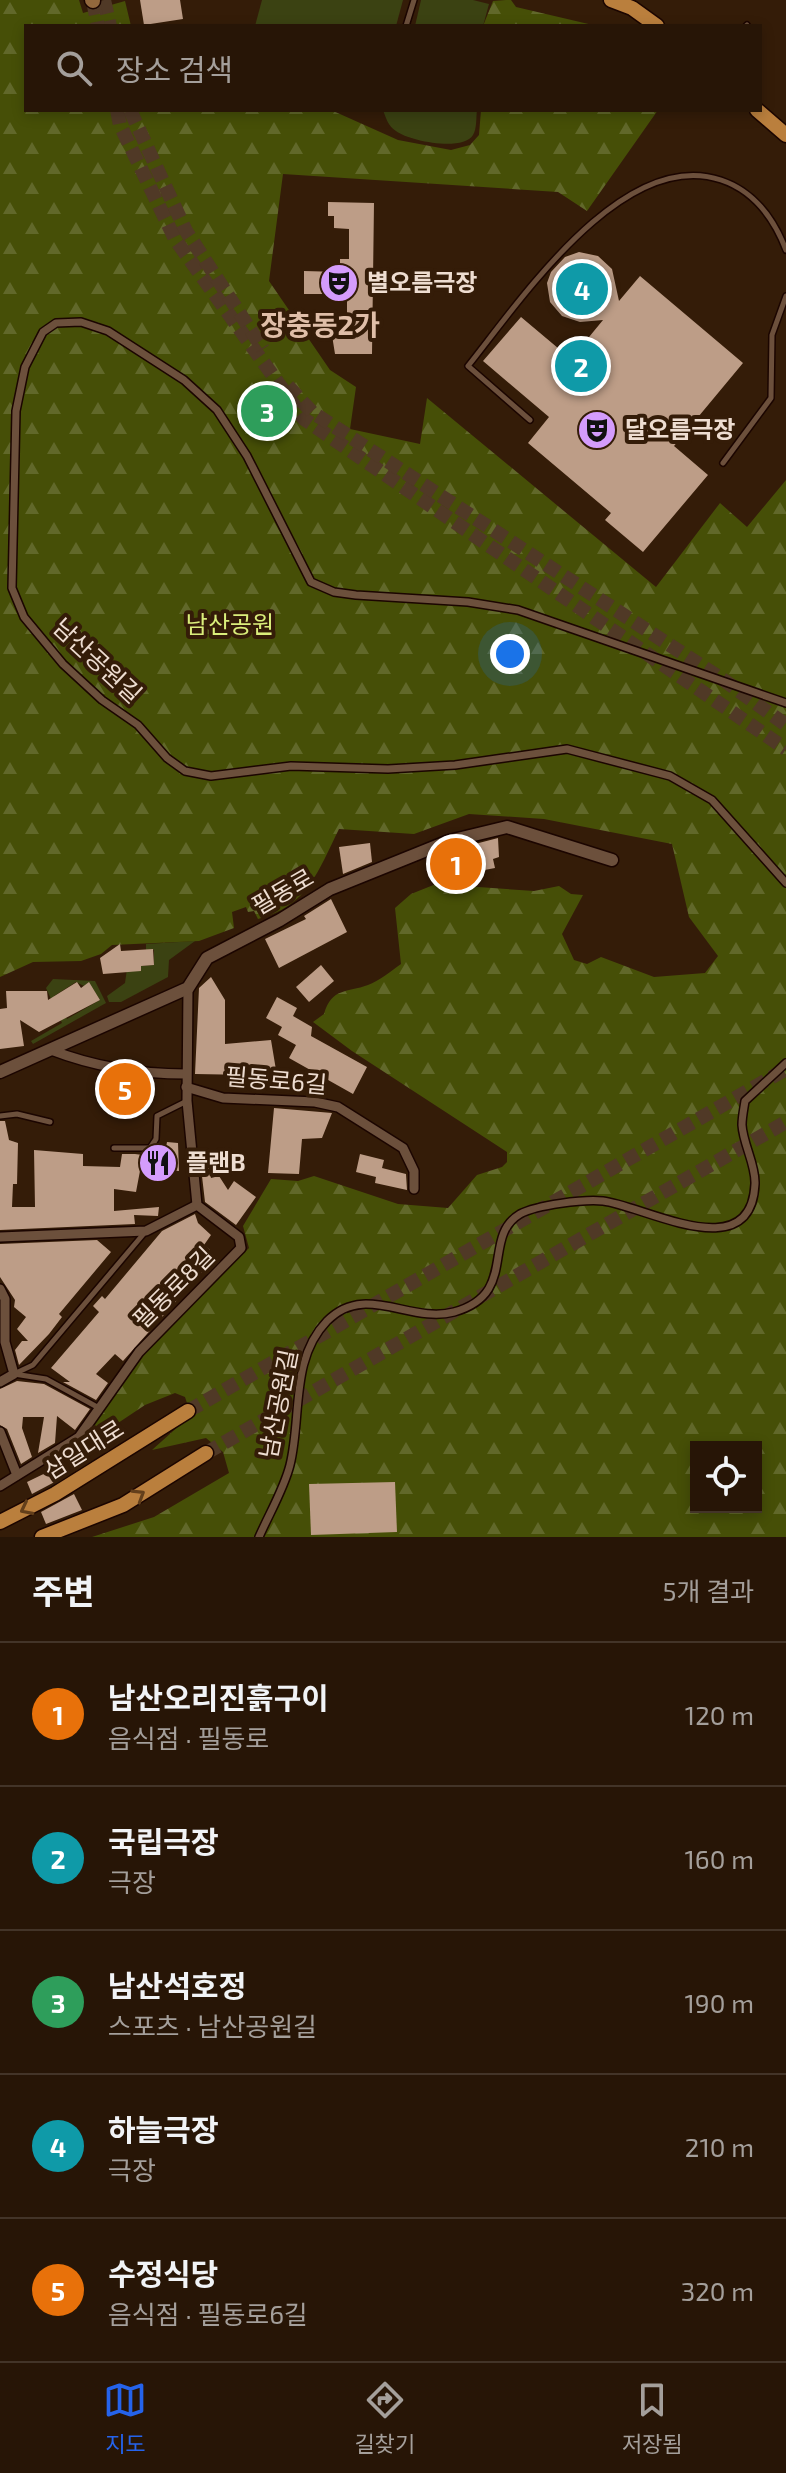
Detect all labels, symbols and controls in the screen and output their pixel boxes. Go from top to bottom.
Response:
search box [24,24,762,112]
icon: search [52,46,96,90]
text: 장소 검색 [116,51,233,87]
pin: 4 [556,259,608,319]
theatre icon: 별오름극장 [318,262,360,304]
place label: 별오름극장 [367,267,477,296]
district label: 장충동2가 [260,307,380,341]
pin: 2 [555,336,607,396]
pin: 3 [241,381,293,441]
theatre icon: 달오름극장 [576,409,618,451]
place label: 달오름극장 [625,414,735,443]
park label: 남산공원 [186,609,274,638]
street label: 남산공원길 [48,612,148,708]
your location [490,634,530,674]
pin: 1 [430,834,482,894]
street label: 필동로 [246,862,318,920]
pin: 5 [99,1059,151,1119]
street label: 필동로6길 [224,1061,328,1098]
restaurant icon: 플랜B [137,1142,179,1184]
place label: 플랜B [186,1147,246,1176]
street label: 필동로8길 [126,1240,220,1334]
street label: 남산공원길 [253,1347,302,1461]
street label: 삼일대로 [38,1413,128,1484]
map controls [690,1441,762,1513]
button: locate [690,1441,762,1513]
one-way arrow [130,1489,145,1504]
one-way arrow [19,1499,34,1515]
text: 주변 [32,1570,95,1611]
text: 5개 결과 [663,1575,754,1606]
text: 남산오리진흙구이 [108,1679,329,1715]
text: 1 [52,1699,64,1730]
text: 120 m [685,1699,754,1730]
text: 음식점 · 필동로 [108,1722,269,1753]
text: 국립극장 [108,1823,218,1859]
text: 2 [50,1843,66,1874]
text: 160 m [685,1843,754,1874]
text: 극장 [108,1866,156,1897]
text: 남산석호정 [108,1967,246,2003]
text: 3 [51,1987,65,2018]
text: 190 m [685,1987,754,2018]
text: 스포츠 · 남산공원길 [108,2010,317,2041]
text: 하늘극장 [108,2111,218,2147]
text: 4 [50,2131,66,2162]
text: 210 m [685,2131,754,2162]
text: 극장 [108,2154,156,2185]
text: 수정식당 [108,2255,218,2291]
text: 5 [51,2275,65,2306]
text: 320 m [681,2275,754,2306]
text: 음식점 · 필동로6길 [108,2298,308,2329]
tab: 지도 [103,2378,147,2458]
tab: 길찾기 [354,2378,415,2458]
tab: 저장됨 [622,2378,683,2458]

